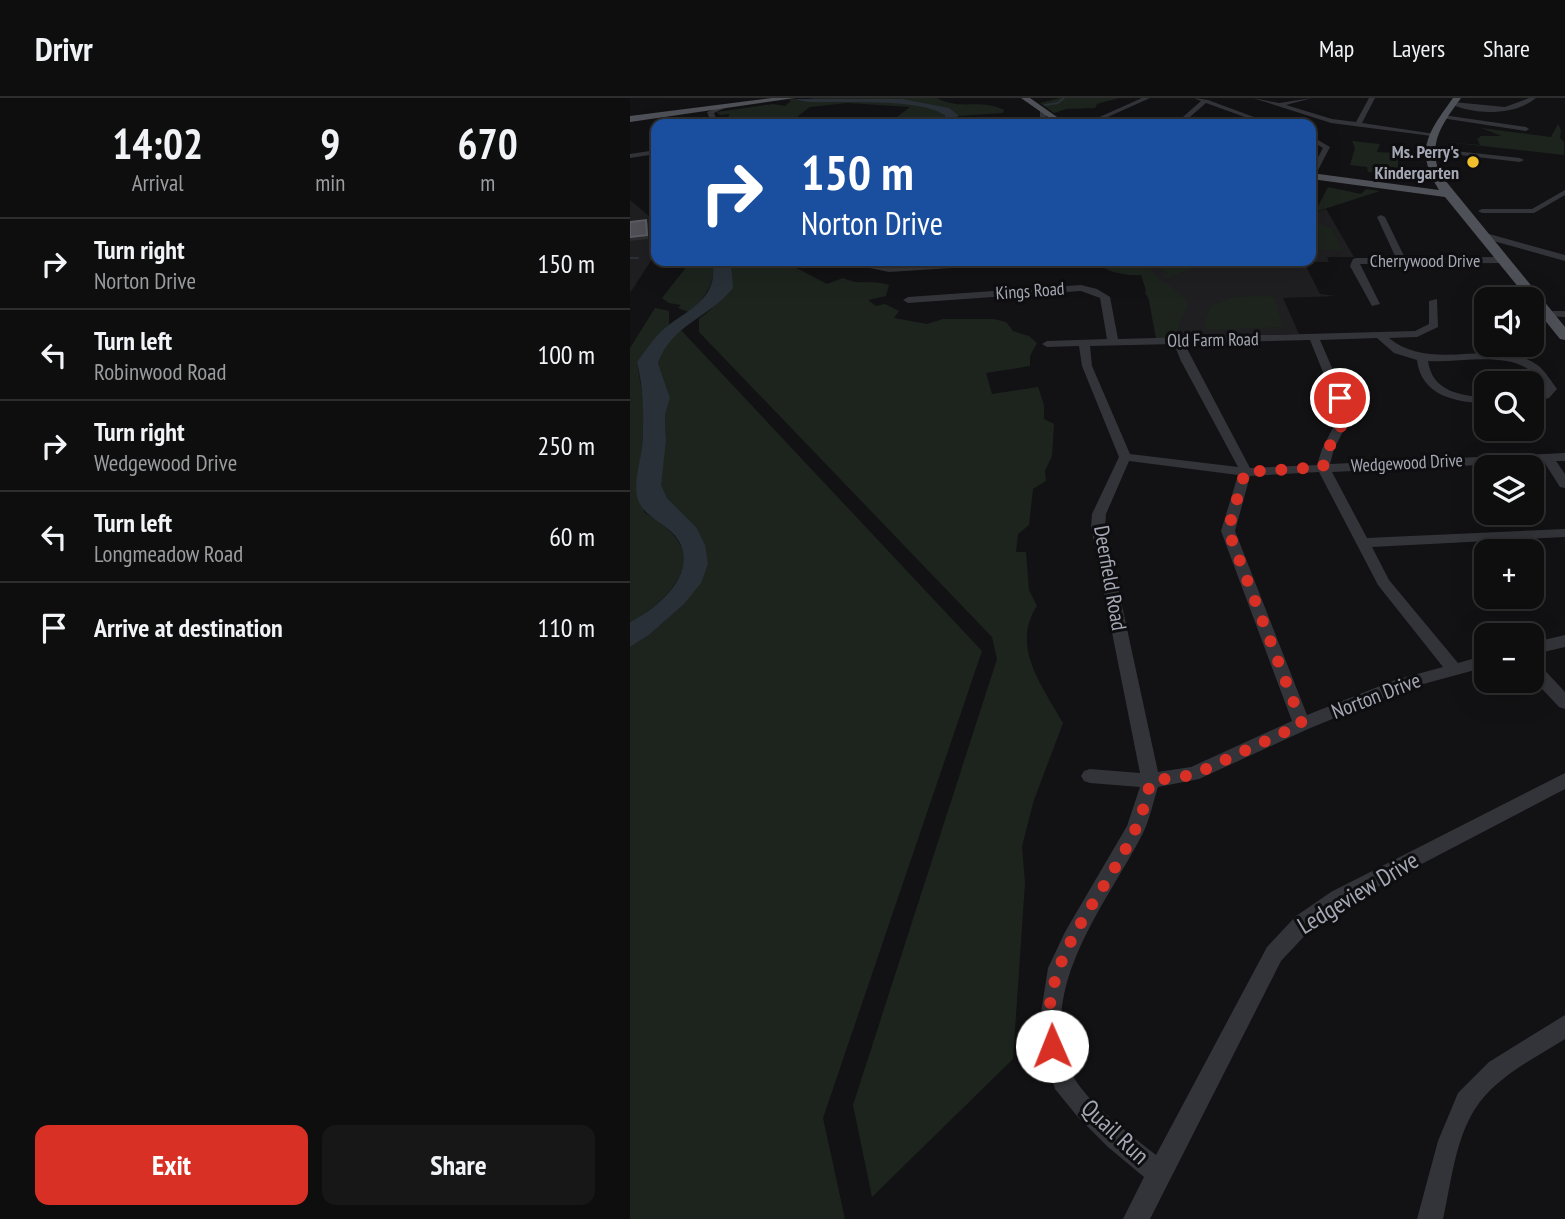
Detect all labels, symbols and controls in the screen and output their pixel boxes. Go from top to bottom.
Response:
text: Drivr [35,27,93,70]
text: Map [1319,33,1354,64]
text: Layers [1392,33,1445,64]
text: Share [1483,33,1530,64]
text: 14:02 [112,116,203,171]
text: 9 [320,116,340,171]
text: 670 [458,116,518,171]
text: 150 m [801,140,914,204]
place label: Ms. Perry's Kindergarten [1374,140,1459,184]
icon: right [686,147,777,238]
marker: Ms. Perry's Kindergarten [1465,154,1481,170]
text: Arrival [132,168,184,197]
text: min [315,168,345,197]
text: m [480,168,495,197]
text: Norton Drive [801,202,943,244]
text: Turn right [94,233,185,266]
icon: right [35,245,73,283]
text: 150 m [537,247,595,280]
street label: Cherrywood Drive [1370,249,1480,272]
text: Norton Drive [94,266,196,295]
street label: Kings Road [995,277,1065,304]
map controls [1474,287,1544,693]
button: sound [1474,287,1544,357]
text: Turn left [94,324,172,357]
street label: Old Farm Road [1167,327,1259,352]
icon: left [35,336,73,374]
text: 100 m [537,338,595,371]
text: Robinwood Road [94,357,226,386]
pin [1310,368,1370,428]
button: search [1474,371,1544,441]
icon: arrive [1321,379,1359,417]
text: Turn right [94,415,185,448]
icon: right [35,427,73,465]
text: 250 m [537,429,595,462]
text: Wedgewood Drive [94,448,237,477]
street label: Wedgewood Drive [1350,448,1464,477]
button: layers [1474,455,1544,525]
text: Turn left [94,506,172,539]
icon: left [35,518,73,556]
text: 60 m [549,520,595,553]
street label: Deerfield Road [1088,523,1133,632]
text: Longmeadow Road [94,539,243,568]
button: + [1474,539,1544,609]
icon: arrive [35,609,73,647]
text: Arrive at destination [94,611,283,644]
text: 110 m [537,611,595,644]
button: − [1474,623,1544,693]
street label: Norton Drive [1328,666,1424,725]
street label: Ledgeview Drive [1292,844,1424,941]
position arrow [1015,1009,1089,1083]
street label: Quail Run [1075,1092,1156,1171]
button: Exit [35,1125,308,1205]
button: Share [322,1125,595,1205]

